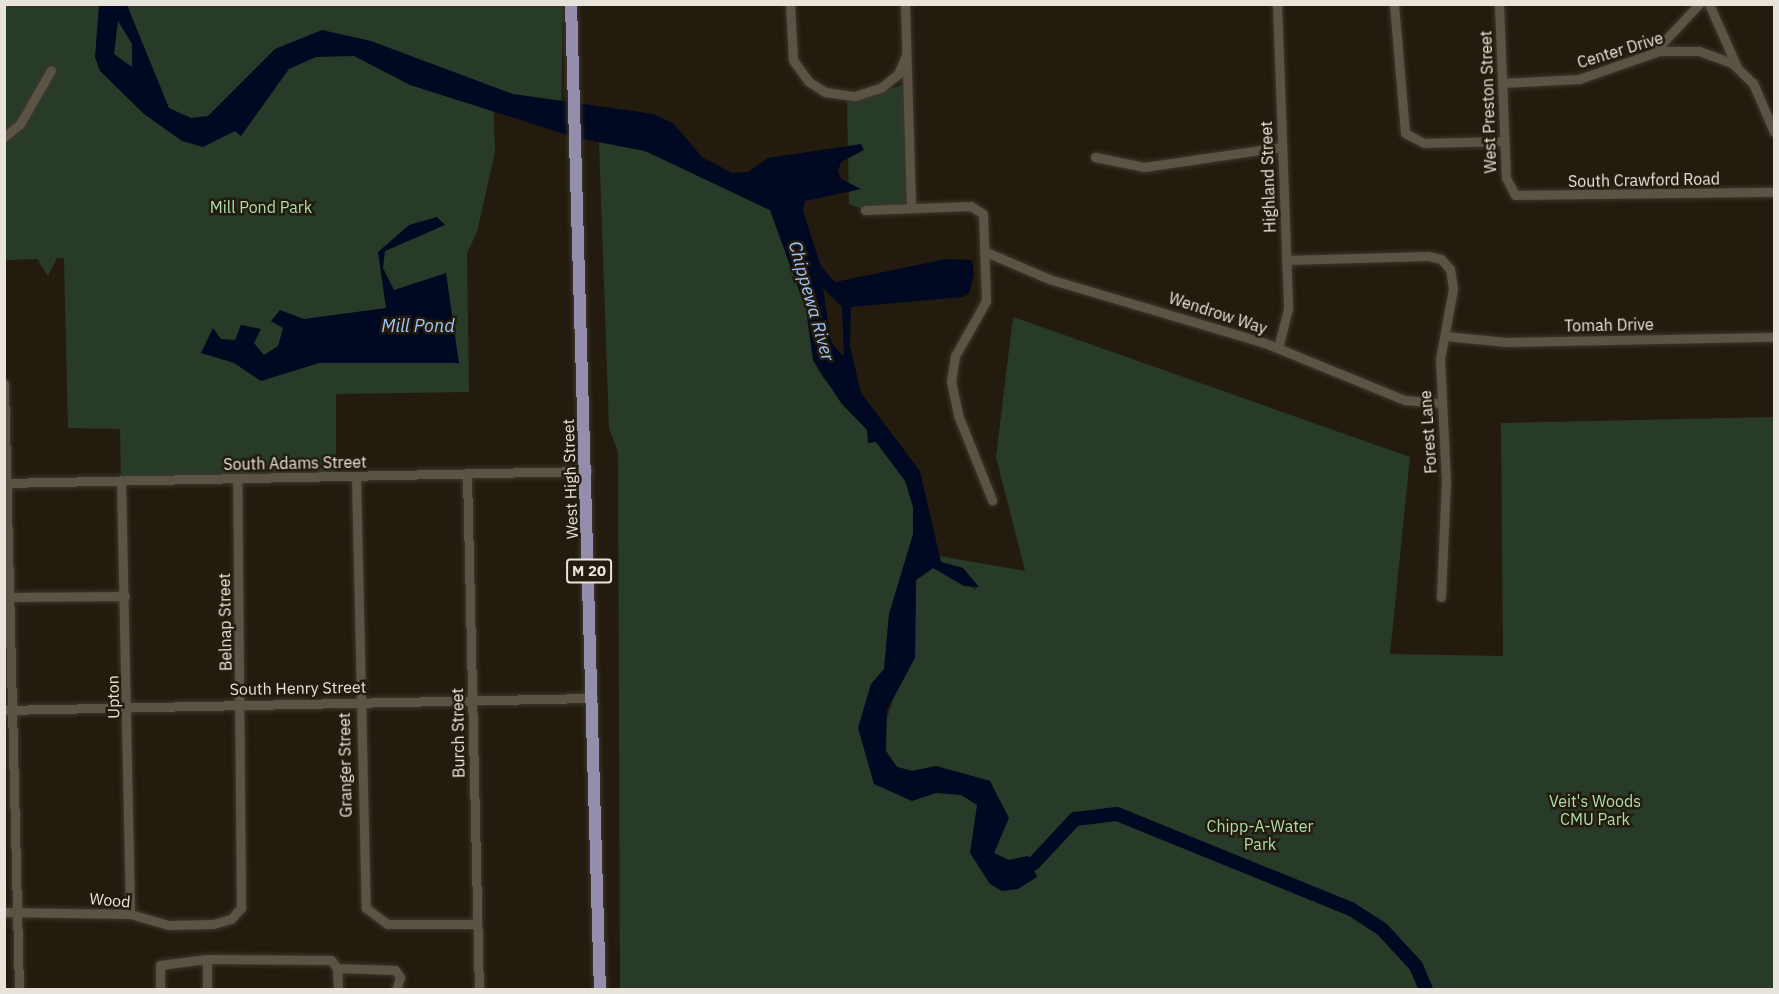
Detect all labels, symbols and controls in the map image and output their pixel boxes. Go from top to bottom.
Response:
street label: Center Drive [1575,28,1665,72]
street label: West Preston Street [1476,30,1500,174]
street label: Highland Street [1256,121,1280,233]
street label: South Crawford Road [1568,169,1720,191]
park label: Mill Pond Park [210,197,312,217]
water label: Chippewa River [784,239,838,363]
street label: Wendrow Way [1166,288,1270,338]
water label: Mill Pond [381,315,455,337]
street label: Tomah Drive [1564,315,1654,335]
street label: Forest Lane [1416,390,1440,474]
street label: West High Street [558,419,582,539]
street label: South Adams Street [223,452,367,474]
road number: M 20 [565,559,613,583]
street label: Belnap Street [215,573,235,671]
street label: Upton [103,675,123,719]
street label: South Henry Street [229,677,367,699]
street label: Burch Street [448,688,468,778]
street label: Granger Street [334,712,356,818]
park label: Veit's Woods CMU Park [1549,791,1641,829]
park label: Chipp-A-Water Park [1207,816,1313,854]
street label: Wood [89,889,131,911]

